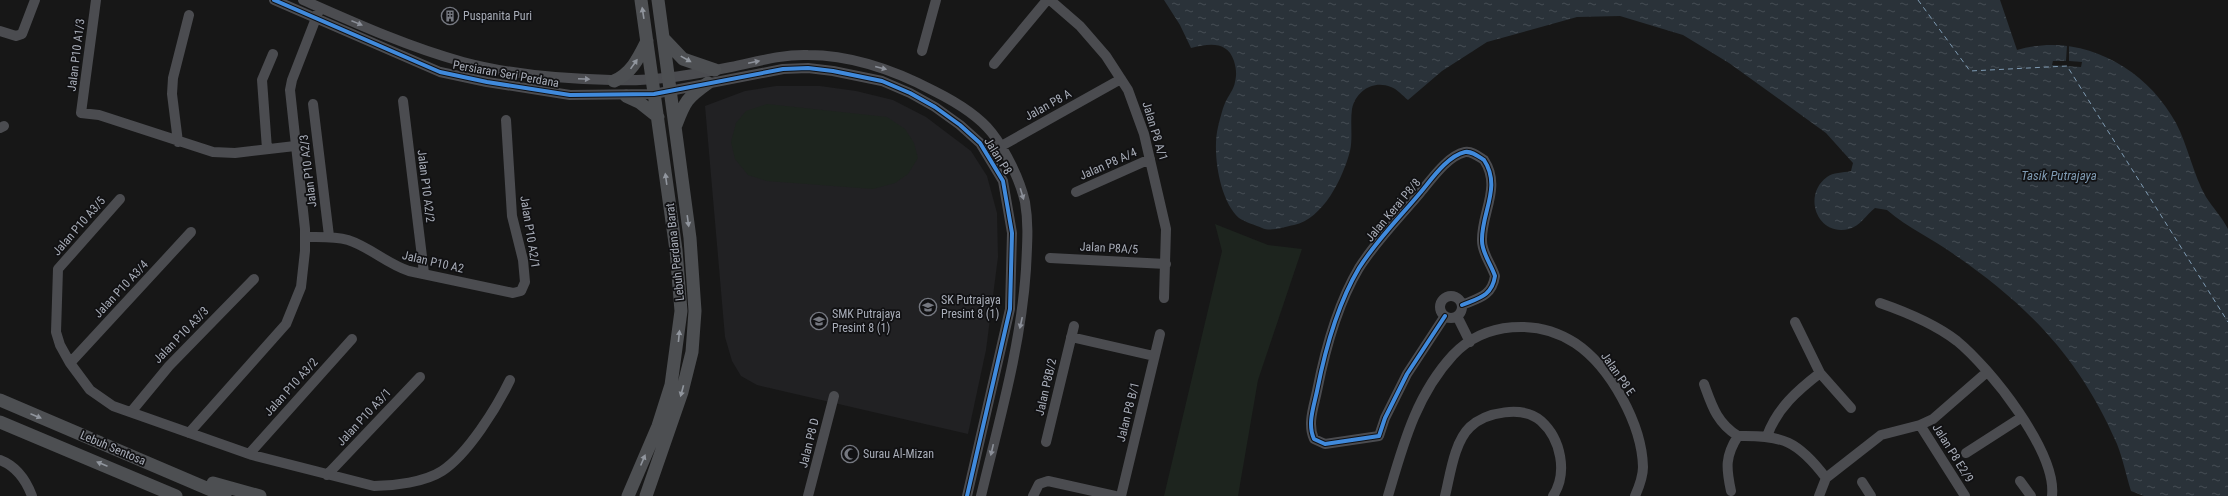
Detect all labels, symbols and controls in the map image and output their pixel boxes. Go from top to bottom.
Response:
building icon: Puspanita Puri [440,6,460,26]
one-way arrow [640,7,646,19]
place label: Puspanita Puri [463,9,532,23]
street label: Jalan P10 A1/3 [65,18,87,92]
one-way arrow [351,20,363,26]
one-way arrow [680,56,692,63]
street label: Persiaran Seri Perdana [452,58,560,90]
one-way arrow [630,59,638,69]
one-way arrow [747,59,760,65]
one-way arrow [876,65,888,71]
one-way arrow [578,76,590,83]
street label: Jalan P8 A [1022,87,1074,123]
street label: Jalan P8 A/1 [1139,100,1171,162]
street label: Jalan P10 A2/3 [297,134,319,208]
street label: Jalan P8 [981,135,1015,177]
street label: Jalan P8 A/4 [1077,145,1139,183]
street label: Jalan P10 A2/2 [415,149,437,223]
water label: Tasik Putrajaya [2021,168,2097,183]
one-way arrow [663,173,669,185]
street label: Jalan Kerai P8/8 [1362,175,1424,244]
one-way arrow [1019,188,1025,200]
street label: Jalan P10 A3/5 [50,194,108,258]
street label: Jalan P10 A2/1 [517,195,543,269]
street label: Lebuh Perdana Barat [663,202,687,302]
one-way arrow [685,215,691,227]
street label: Jalan P8A/5 [1079,239,1139,257]
street label: Jalan P10 A2 [401,248,465,276]
street label: Jalan P10 A3/4 [91,257,151,321]
place label: SK Putrajaya Presint 8 (1) [941,293,1001,321]
school or university icon: SK Putrajaya Presint 8 (1) [918,297,938,317]
street label: Jalan P10 A3/3 [151,304,211,366]
place label: SMK Putrajaya Presint 8 (1) [832,307,901,335]
school or university icon: SMK Putrajaya Presint 8 (1) [809,311,829,331]
one-way arrow [1017,317,1023,329]
one-way arrow [675,330,682,342]
street label: Jalan P8 E [1598,350,1638,398]
street label: Jalan P10 A3/2 [261,355,321,419]
street label: Jalan P8B/2 [1033,357,1059,417]
street label: Jalan P8 B/1 [1114,381,1142,443]
street label: Jalan P10 A3/1 [334,385,394,449]
one-way arrow [679,386,685,398]
one-way arrow [30,413,42,419]
street label: Jalan P8 D [796,417,822,469]
street label: Jalan P8 E2/9 [1930,421,1977,485]
street label: Lebuh Sentosa [78,428,148,468]
mosque icon: Surau Al-Mizan [840,444,860,464]
one-way arrow [989,444,995,456]
place label: Surau Al-Mizan [863,447,934,461]
one-way arrow [640,455,646,466]
one-way arrow [96,461,107,467]

